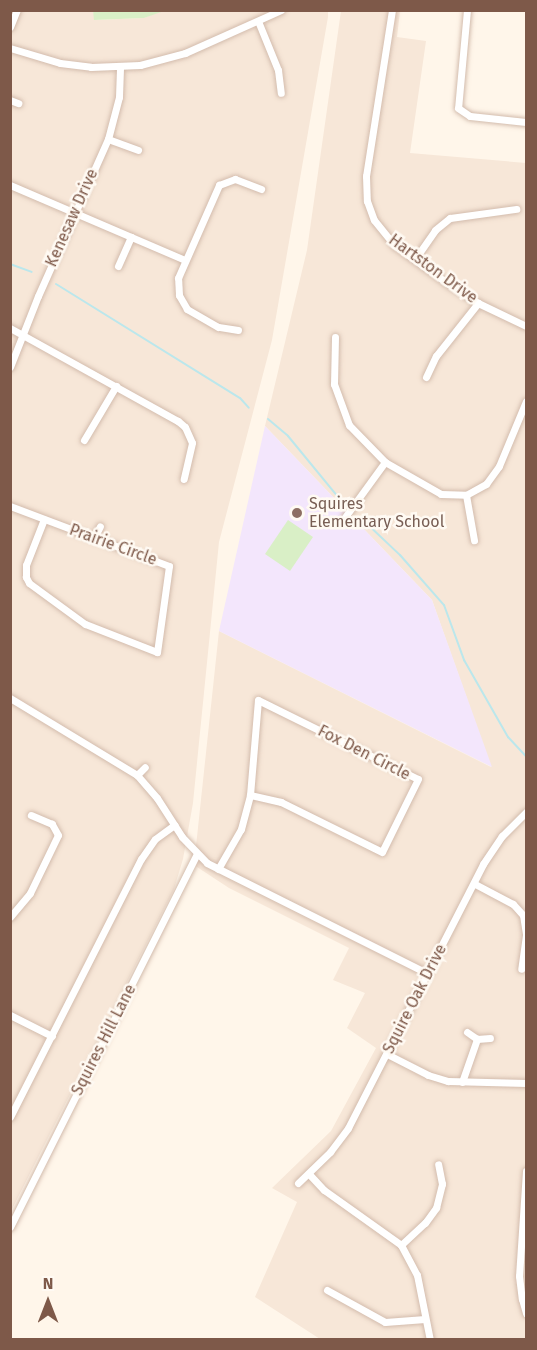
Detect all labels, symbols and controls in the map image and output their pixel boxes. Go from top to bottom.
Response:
street label: Kenesaw Drive [42,166,102,270]
street label: Hartston Drive [385,230,481,308]
place label: Squires Elementary School [309,494,444,532]
marker: Squires Elementary School [290,506,304,520]
street label: Prairie Circle [67,520,159,570]
street label: Fox Den Circle [315,721,413,785]
street label: Squire Oak Drive [379,941,451,1057]
street label: Squires Hill Lane [68,981,140,1099]
north arrow [18,1272,78,1332]
text: N [43,1274,53,1293]

